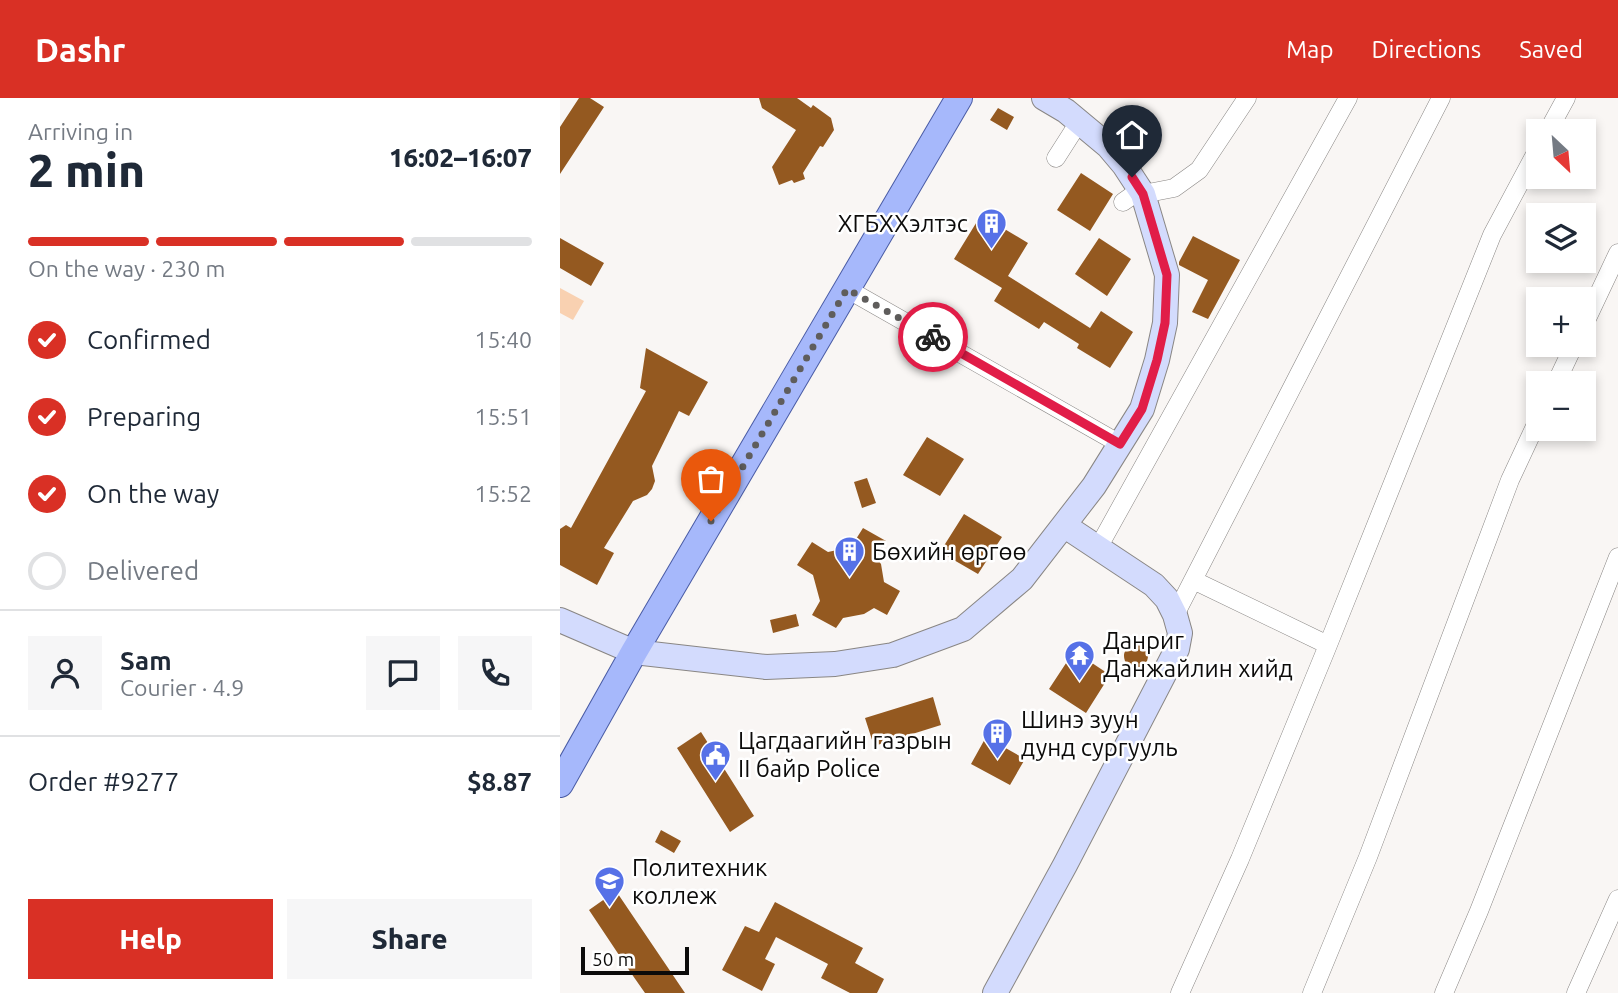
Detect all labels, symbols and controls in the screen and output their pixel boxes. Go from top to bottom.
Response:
text: Dashr [35,31,125,68]
text: Map [1286,36,1333,63]
text: Directions [1371,36,1481,63]
text: Saved [1519,36,1583,63]
pin [1102,105,1162,177]
icon: home [1113,116,1151,154]
text: Arriving in [28,119,133,144]
north arrow [1526,119,1596,189]
map controls [1526,119,1596,441]
text: 16:02–16:07 [389,143,532,172]
text: 2 min [28,144,145,196]
button: layers [1526,203,1596,273]
building icon: ХГБХХэлтэс [974,207,1008,251]
place label: ХГБХХэлтэс [838,210,968,237]
text: On the way · 230 m [28,256,225,281]
button: + [1526,287,1596,357]
courier [898,302,968,372]
icon: bike [914,318,952,356]
icon: check [28,321,66,359]
text: Confirmed [87,325,211,354]
text: 15:40 [474,327,532,352]
button: − [1526,371,1596,441]
icon: check [28,398,66,436]
text: Preparing [87,402,201,431]
text: 15:51 [474,404,532,429]
pin [681,449,741,521]
icon: bag [692,460,730,498]
icon: check [28,475,66,513]
text: On the way [87,479,219,508]
text: 15:52 [474,481,532,506]
building icon: Бөхийн өргөө [832,535,866,579]
place label: Бөхийн өргөө [872,538,1026,565]
text: Delivered [87,556,199,585]
place label: Данриг Данжайлин хийд [1103,627,1293,682]
button: person [28,636,102,710]
button: chat [366,636,440,710]
button: phone [458,636,532,710]
temple icon: Данриг Данжайлин хийд [1063,638,1097,682]
text: Sam [120,646,172,675]
text: Courier · 4.9 [120,675,244,700]
place label: Шинэ зуун дунд сургууль [1021,706,1178,761]
building icon: Шинэ зуун дунд сургууль [981,717,1015,761]
place label: Цагдаагийн газрын II байр Police [738,727,952,782]
public building icon: Цагдаагийн газрын II байр Police [698,738,732,782]
text: Order #9277 [28,767,179,796]
text: $8.87 [467,767,532,796]
place label: Политехник коллеж [632,854,767,909]
school or university icon: Политехник коллеж [592,865,626,909]
button: Help [28,899,273,979]
button: Share [287,899,532,979]
scale bar [581,944,690,976]
text: 50 m [592,948,634,970]

